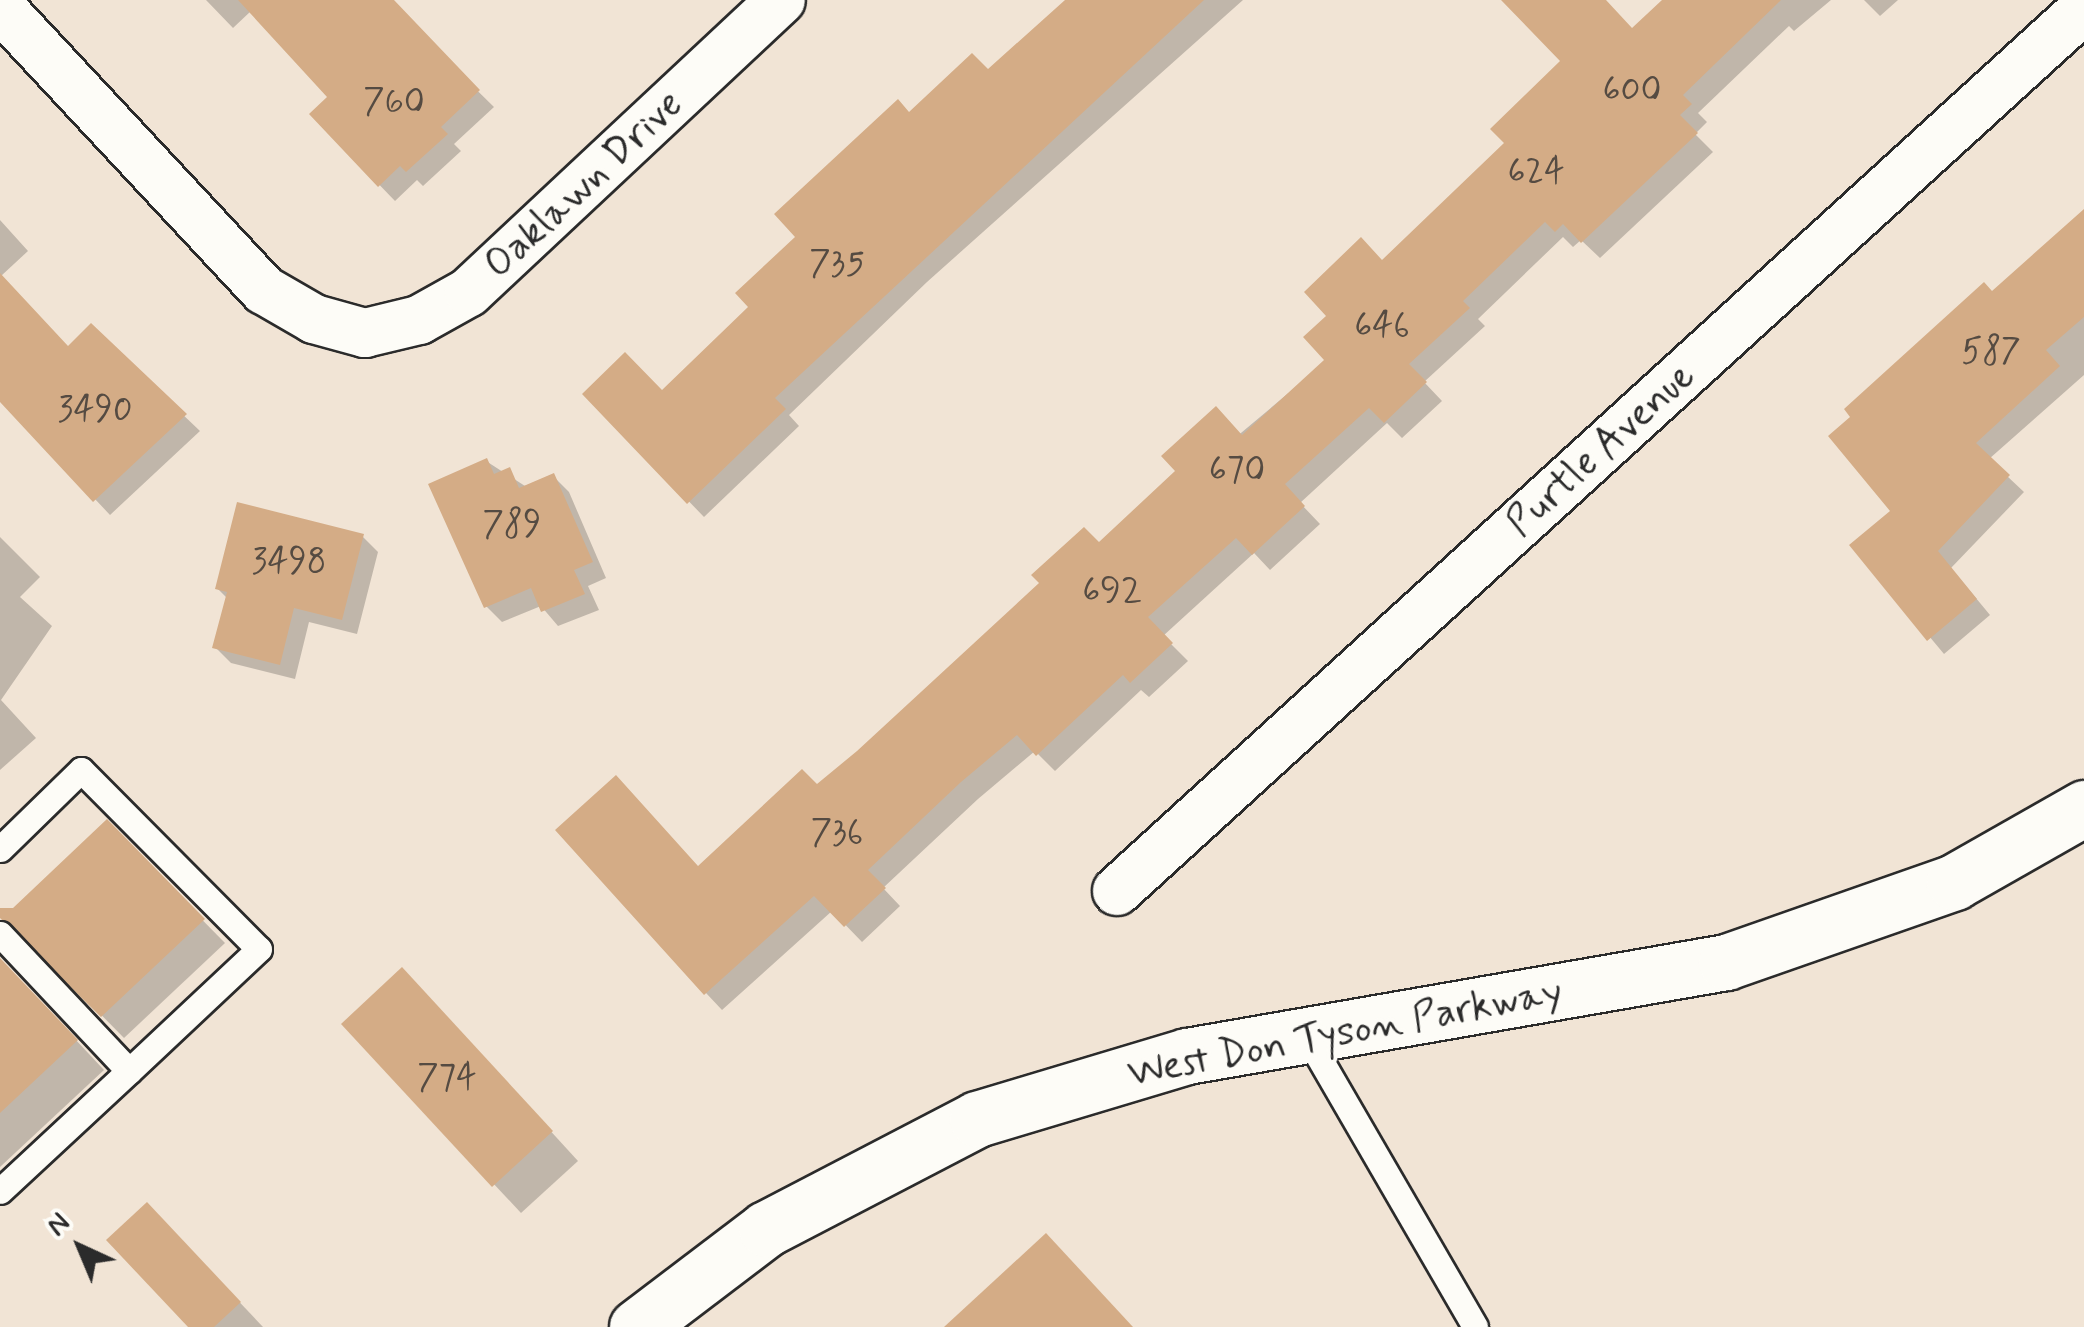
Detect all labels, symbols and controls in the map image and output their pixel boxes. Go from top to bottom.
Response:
house number: 600 [1603,69,1661,111]
house number: 760 [363,81,425,123]
street label: Oaklawn Drive [476,82,692,288]
house number: 624 [1507,151,1565,193]
house number: 735 [809,243,865,285]
house number: 646 [1354,305,1410,347]
house number: 587 [1961,331,2021,373]
street label: Purtle Avenue [1494,351,1708,549]
house number: 3490 [57,389,133,431]
house number: 670 [1209,449,1265,491]
house number: 789 [483,504,541,546]
house number: 3498 [251,541,327,583]
house number: 692 [1082,570,1142,612]
house number: 736 [811,812,863,854]
street label: West Don Tyson Parkway [1135,970,1555,1096]
house number: 774 [417,1057,477,1099]
north arrow [30,1197,130,1297]
text: N [39,1205,78,1245]

